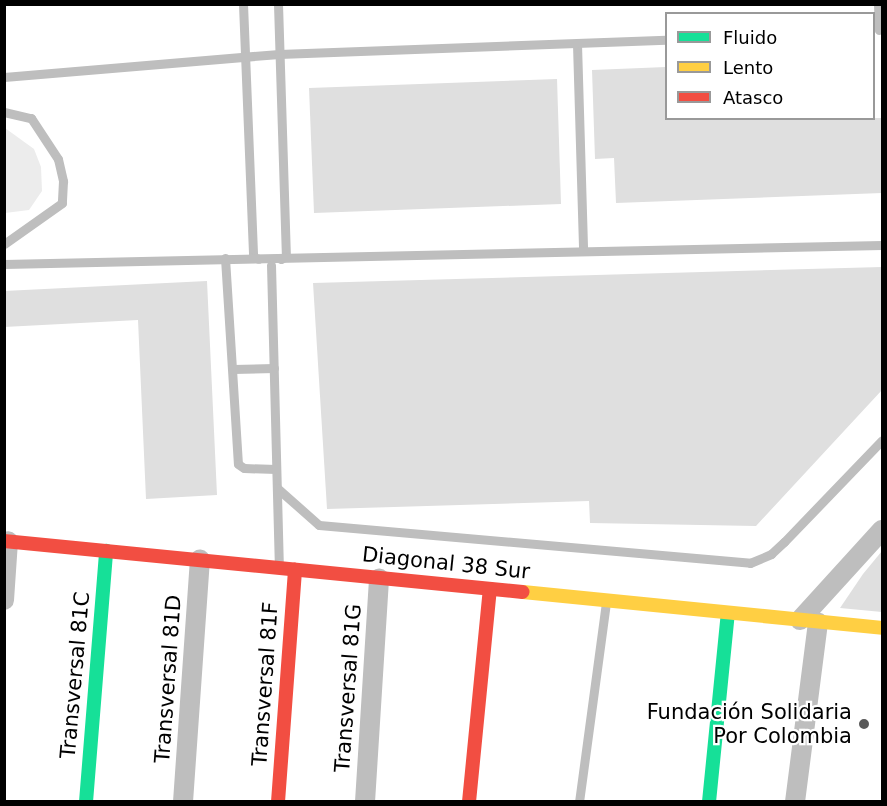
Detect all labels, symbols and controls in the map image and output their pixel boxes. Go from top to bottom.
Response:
legend [665,12,875,120]
text: Fluido [723,27,777,48]
text: Lento [723,57,773,78]
text: Atasco [723,87,783,108]
street label: Diagonal 38 Sur [361,542,531,584]
street label: Transversal 81C [55,591,95,759]
street label: Transversal 81D [150,594,186,764]
street label: Transversal 81F [247,601,283,767]
street label: Transversal 81G [330,603,366,773]
place label: Fundación Solidaria Por Colombia [647,699,852,749]
marker: Fundación Solidaria Por Colombia [857,717,871,731]

